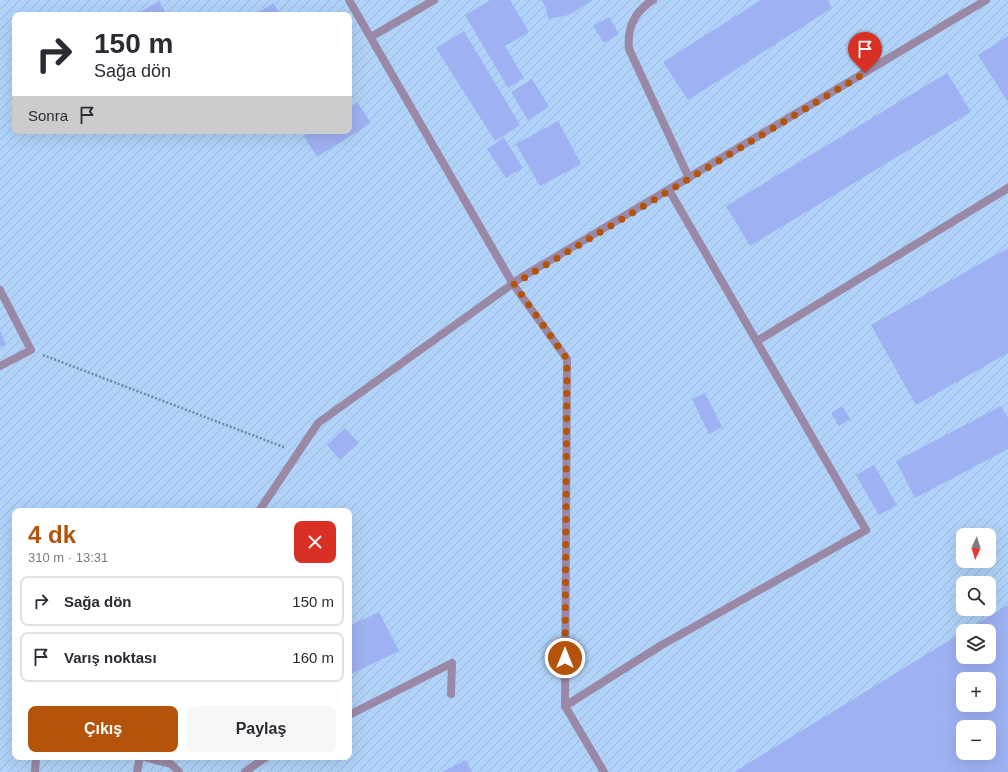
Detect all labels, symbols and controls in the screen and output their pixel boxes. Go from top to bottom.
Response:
icon: right [28,28,80,80]
text: 150 m [94,28,173,59]
pin [848,32,882,73]
icon: arrive [854,38,876,60]
text: Sağa dön [94,61,171,81]
icon: arrive [76,104,98,126]
text: Sonra [28,107,68,124]
text: 4 dk [28,521,76,548]
button: close [294,521,336,563]
north arrow [956,528,996,568]
map controls [956,528,996,760]
text: 310 m · 13:31 [28,550,108,565]
button: search [956,576,996,616]
icon: right [30,590,52,612]
text: Sağa dön [64,593,132,610]
text: 150 m [292,593,334,610]
button: layers [956,624,996,664]
position arrow [544,637,586,679]
icon: arrive [30,646,52,668]
text: Varış noktası [64,649,157,666]
text: 160 m [292,649,334,666]
button: + [956,672,996,712]
button: Çıkış [28,706,178,752]
button: Paylaş [186,706,336,752]
button: − [956,720,996,760]

